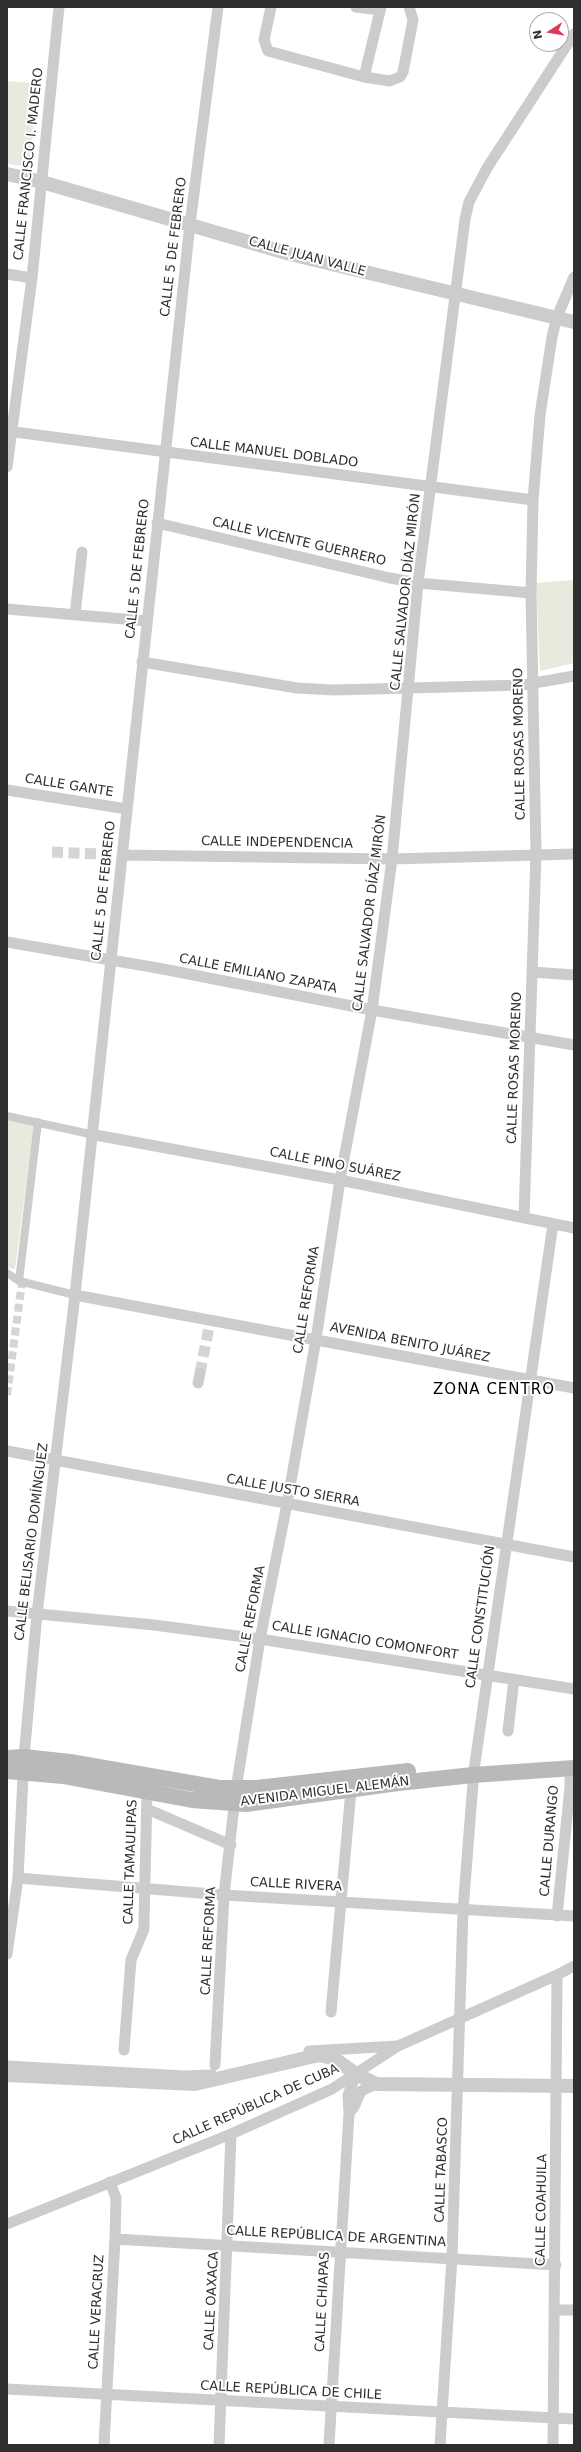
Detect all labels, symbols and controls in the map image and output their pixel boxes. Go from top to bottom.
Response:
north arrow [529,12,569,52]
text: N [530,29,545,40]
street label: CALLE FRANCISCO I. MADERO [11,67,47,261]
street label: CALLE 5 DE FEBRERO [158,176,190,318]
street label: CALLE JUAN VALLE [247,234,367,280]
street label: CALLE MANUEL DOBLADO [189,435,359,471]
street label: CALLE SALVADOR DÍAZ MIRÓN [388,493,424,691]
street label: CALLE 5 DE FEBRERO [123,498,153,640]
street label: CALLE VICENTE GUERRERO [210,514,388,570]
street label: CALLE ROSAS MORENO [511,668,529,820]
street label: CALLE GANTE [24,771,114,801]
street label: CALLE SALVADOR DÍAZ MIRÓN [350,814,390,1012]
street label: CALLE 5 DE FEBRERO [89,820,119,962]
street label: CALLE INDEPENDENCIA [201,834,353,852]
street label: CALLE EMILIANO ZAPATA [178,951,338,997]
street label: CALLE ROSAS MORENO [505,992,525,1144]
street label: CALLE PINO SUÁREZ [268,1145,402,1185]
street label: CALLE REFORMA [291,1245,323,1355]
street label: AVENIDA BENITO JUÁREZ [329,1320,491,1366]
district label: ZONA CENTRO [433,1381,555,1399]
street label: CALLE BELISARIO DOMÍNGUEZ [12,1442,52,1642]
street label: CALLE JUSTO SIERRA [225,1472,361,1510]
street label: CALLE CONSTITUCIÓN [463,1545,499,1689]
street label: CALLE REFORMA [233,1564,269,1674]
street label: CALLE IGNACIO COMONFORT [271,1619,459,1663]
street label: AVENIDA MIGUEL ALEMÁN [240,1774,410,1810]
street label: CALLE DURANGO [537,1785,563,1897]
street label: CALLE TAMAULIPAS [121,1799,141,1925]
street label: CALLE RIVERA [250,1875,342,1895]
street label: CALLE REFORMA [198,1886,220,1996]
street label: CALLE REPÚBLICA DE CUBA [170,2061,342,2149]
street label: CALLE TABASCO [432,2117,452,2223]
street label: CALLE COAHUILA [533,2154,551,2266]
street label: CALLE REPÚBLICA DE ARGENTINA [226,2223,446,2251]
street label: CALLE OAXACA [202,2251,222,2351]
street label: CALLE CHIAPAS [313,2251,333,2353]
street label: CALLE VERACRUZ [86,2254,108,2370]
street label: CALLE REPÚBLICA DE CHILE [200,2378,382,2404]

